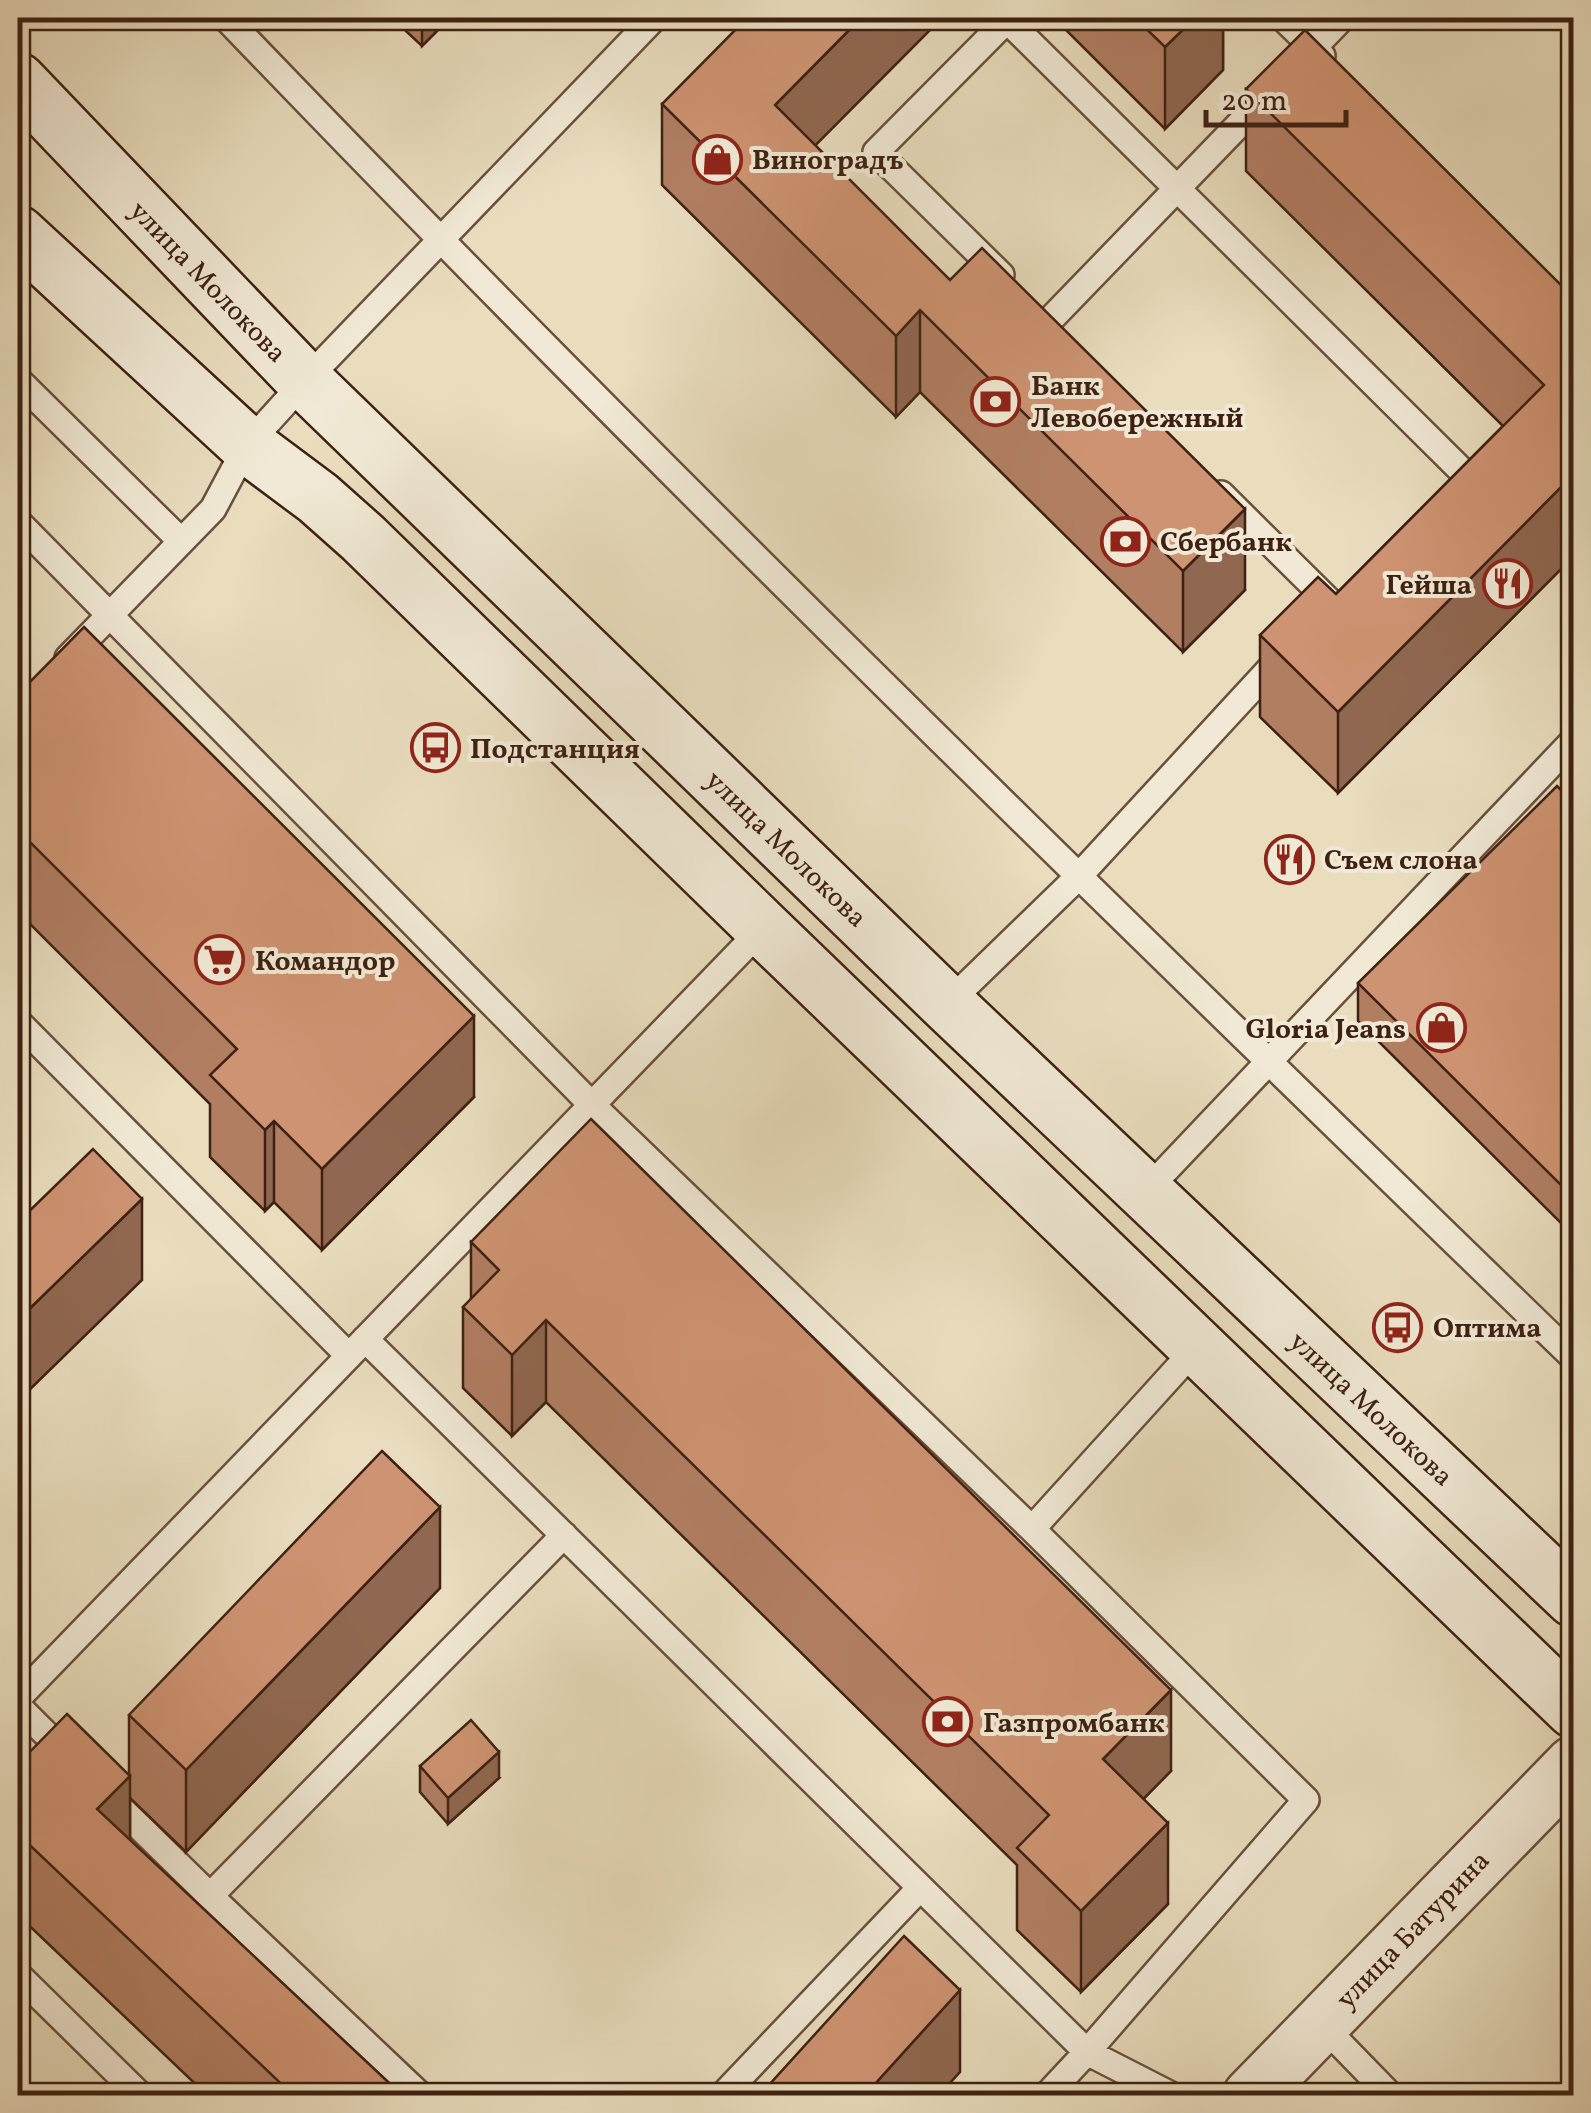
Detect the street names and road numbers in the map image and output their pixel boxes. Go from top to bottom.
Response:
street label: улица Молокова [120,193,295,372]
street label: улица Молокова [696,762,875,937]
street label: улица Молокова [1280,1323,1461,1496]
street label: улица Батурина [1328,1843,1500,2019]

